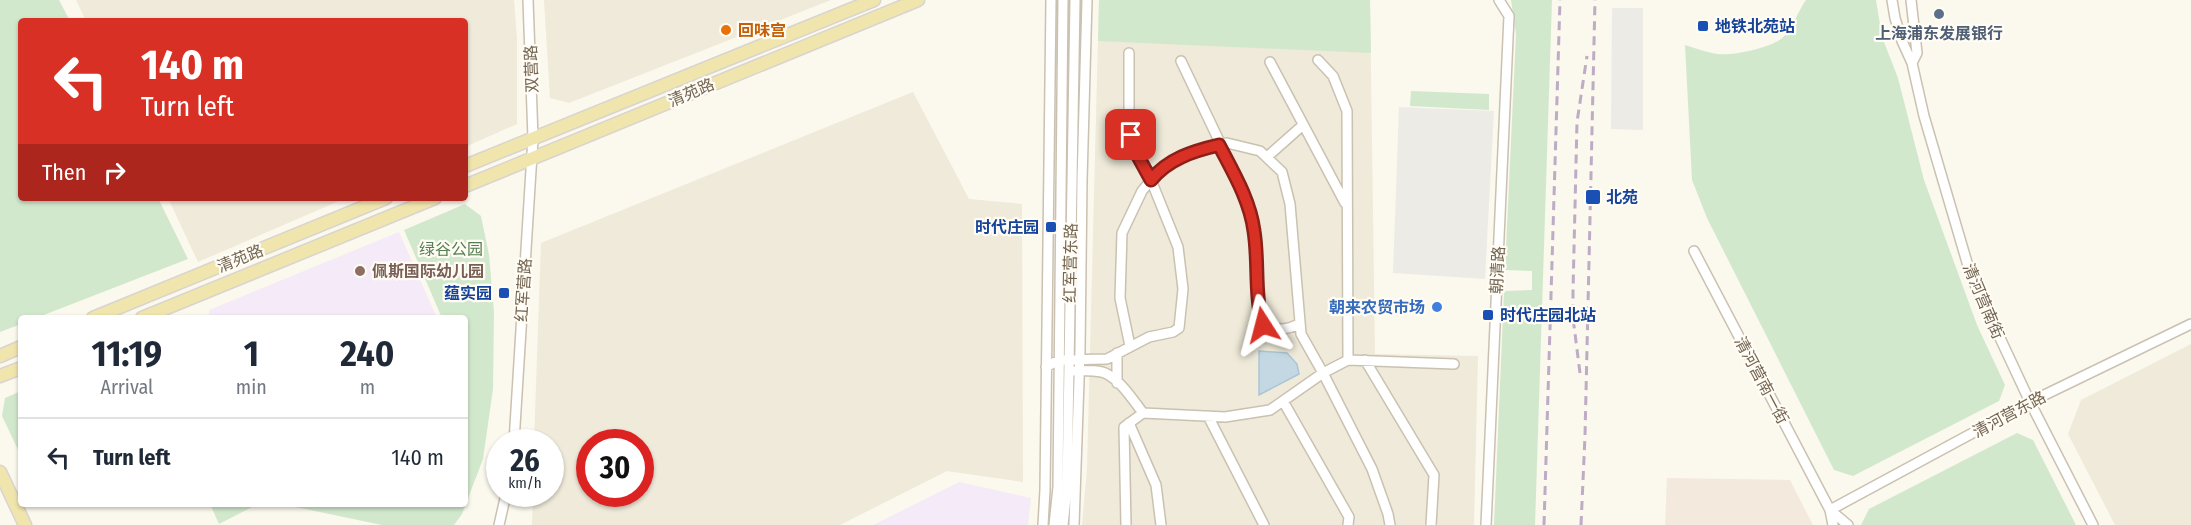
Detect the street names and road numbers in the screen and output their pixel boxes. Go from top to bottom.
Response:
street label: 双营路 [521,45,542,93]
street label: 清苑路 [665,74,717,111]
street label: 红军营东路 [1060,223,1081,303]
street label: 清苑路 [214,241,266,276]
street label: 朝清路 [1487,246,1508,294]
street label: 红军营路 [512,257,535,323]
street label: 清河营南街 [1959,261,2008,342]
street label: 清河营南一街 [1731,333,1792,427]
street label: 清河营东路 [1969,387,2049,442]

